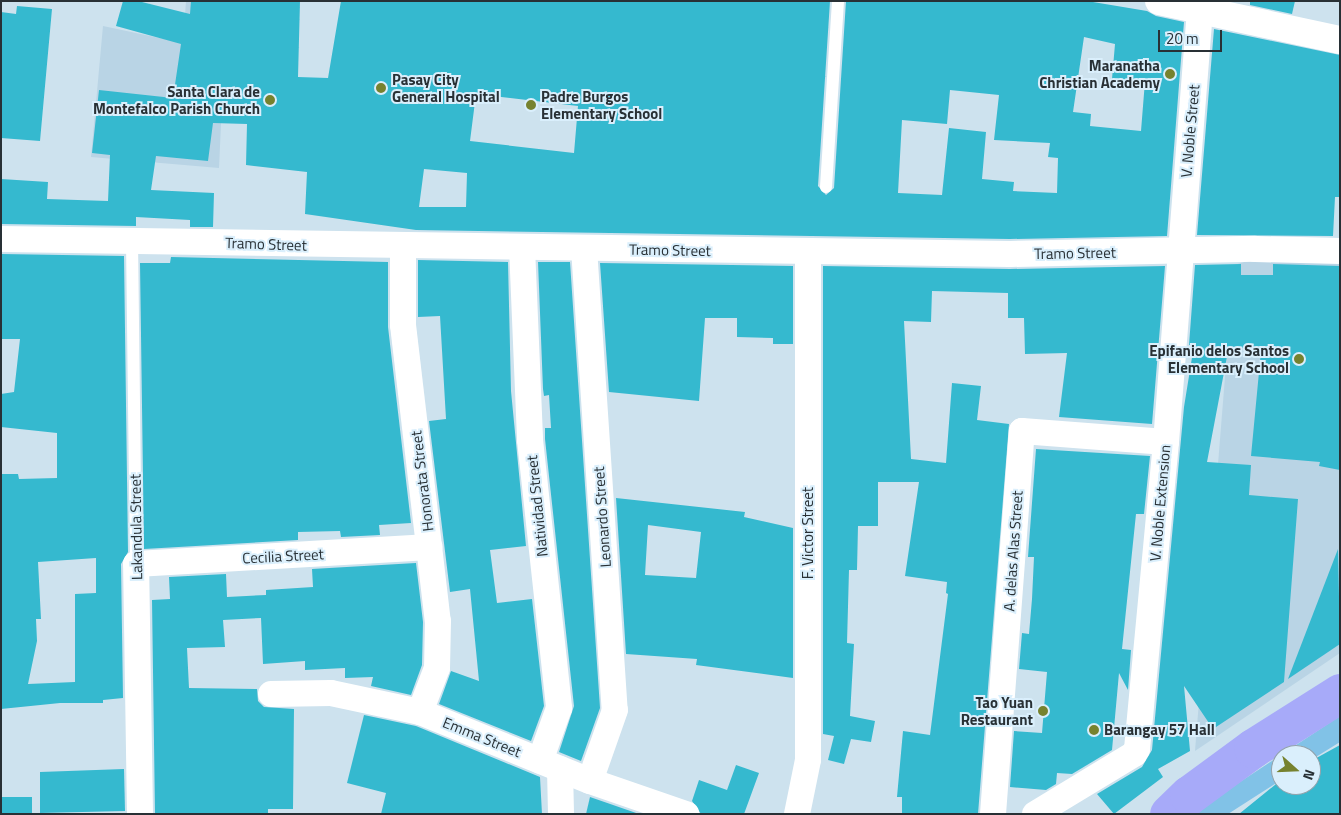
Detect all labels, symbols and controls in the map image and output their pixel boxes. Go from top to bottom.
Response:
scale bar [1161,20,1225,52]
text: 20 m [1166,27,1199,50]
place label: Maranatha Christian Academy [1039,56,1160,91]
marker: Maranatha Christian Academy [1164,68,1176,80]
place label: Pasay City General Hospital [392,70,500,105]
marker: Pasay City General Hospital [374,81,388,95]
place label: Santa Clara de Montefalco Parish Church [93,82,260,117]
street label: V. Noble Street [1177,84,1203,178]
place label: Padre Burgos Elementary School [541,87,662,122]
marker: Santa Clara de Montefalco Parish Church [264,94,276,106]
marker: Padre Burgos Elementary School [525,99,537,111]
street label: Tramo Street [225,234,307,254]
street label: Tramo Street [629,240,711,260]
street label: Tramo Street [1034,243,1116,263]
place label: Epifanio delos Santos Elementary School [1149,341,1289,376]
marker: Epifanio delos Santos Elementary School [1293,353,1305,365]
street label: Honorata Street [407,430,437,532]
street label: V. Noble Extension [1146,444,1174,562]
street label: Natividad Street [523,454,551,558]
street label: Leonardo Street [589,466,615,568]
street label: Lakandula Street [126,474,146,580]
street label: F. Victor Street [799,487,817,579]
street label: A. delas Alas Street [1000,490,1026,612]
street label: Cecilia Street [242,545,324,567]
place label: Tao Yuan Restaurant [961,693,1033,728]
marker: Tao Yuan Restaurant [1037,705,1049,717]
street label: Emma Street [440,713,524,761]
place label: Barangay 57 Hall [1104,721,1215,739]
marker: Barangay 57 Hall [1088,724,1100,736]
north arrow [1271,745,1321,795]
text: N [1298,767,1321,783]

